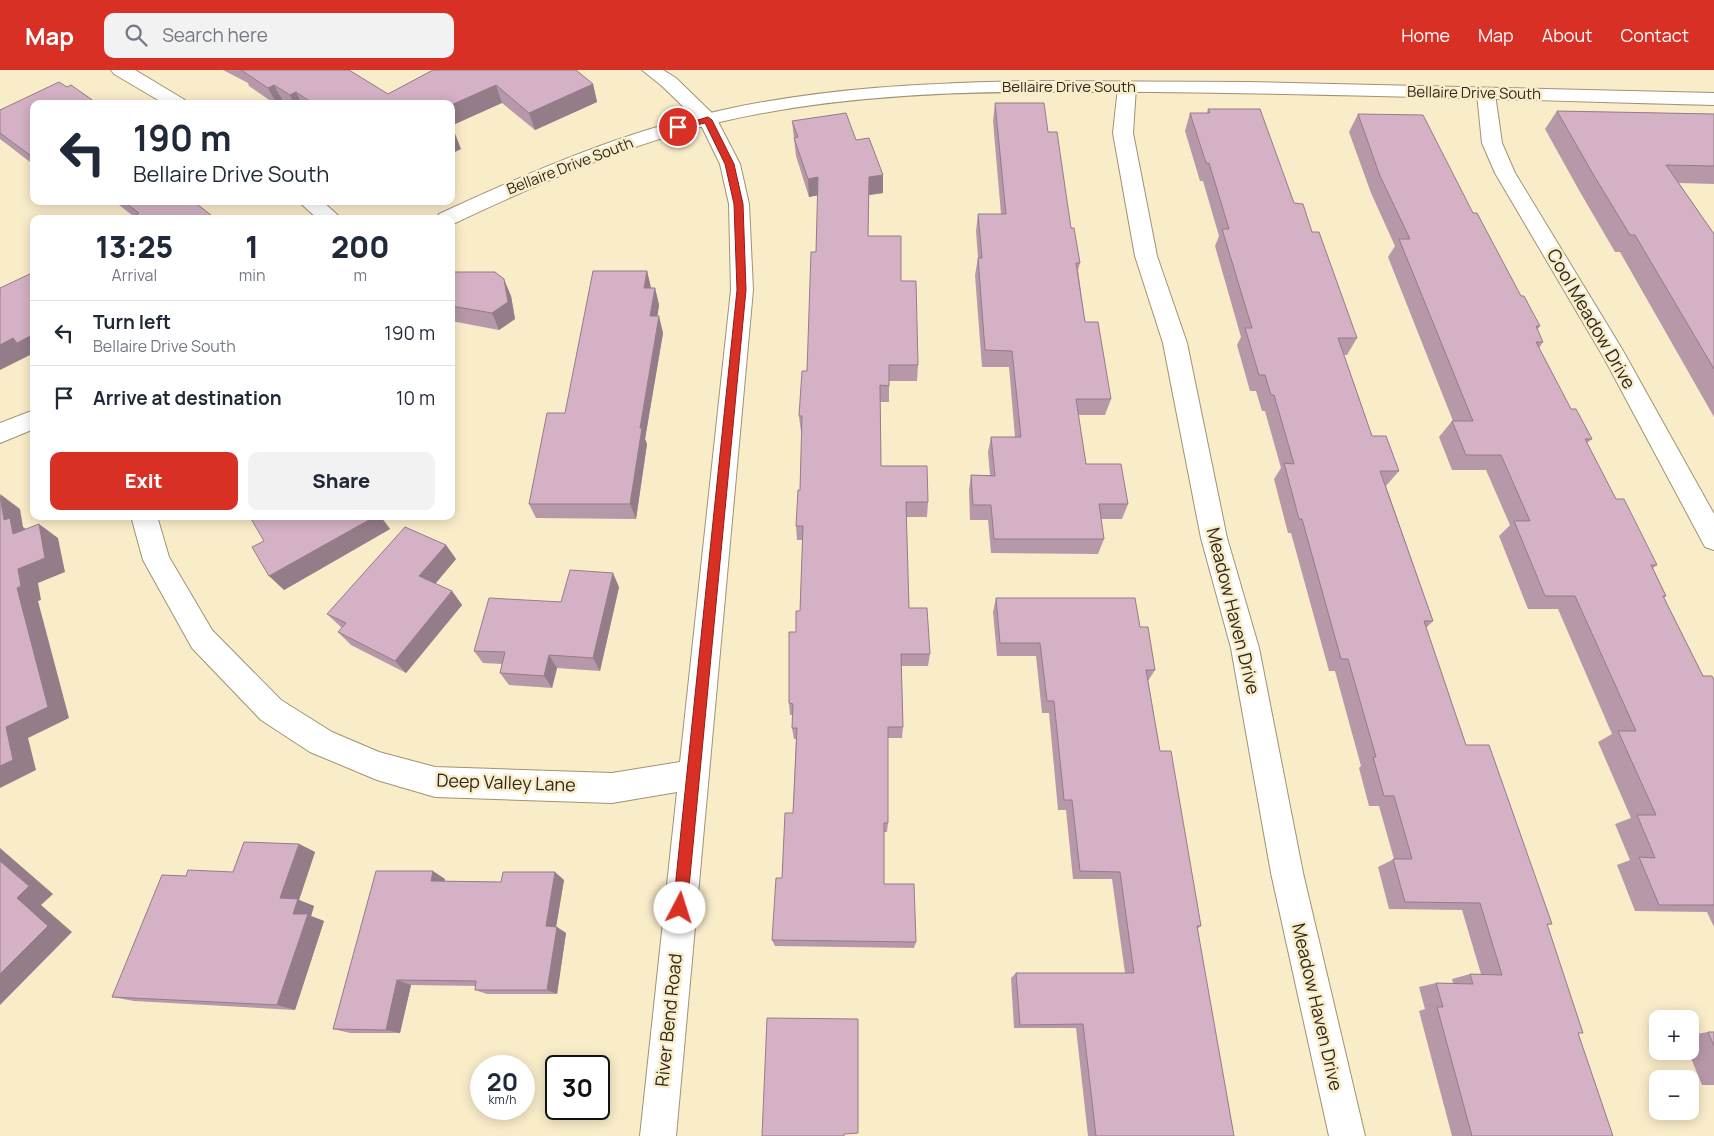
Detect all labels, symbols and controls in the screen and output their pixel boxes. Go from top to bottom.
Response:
search box [104,13,454,58]
text: Map [25,19,74,52]
icon: search [122,21,150,49]
text: Search here [162,22,268,48]
text: Home [1401,23,1450,47]
text: Map [1478,23,1514,47]
text: About [1542,23,1592,47]
text: Contact [1620,23,1689,47]
street label: Bellaire Drive South [1002,76,1136,97]
street label: Bellaire Drive South [1407,81,1541,104]
pin [657,106,699,148]
icon: arrive [664,113,692,141]
text: 190 m [133,114,232,162]
icon: left [50,120,115,185]
street label: Bellaire Drive South [504,132,636,199]
text: Bellaire Drive South [133,159,329,189]
text: 13:25 [95,226,173,267]
text: 1 [245,226,259,267]
text: 200 [331,226,390,267]
street label: Cool Meadow Drive [1542,244,1642,393]
text: Arrival [112,264,157,286]
text: min [239,264,266,286]
text: m [353,264,367,286]
text: Turn left [93,309,171,335]
icon: left [50,319,78,347]
text: 190 m [384,320,435,346]
text: Bellaire Drive South [93,335,236,357]
icon: arrive [50,384,78,412]
text: Arrive at destination [93,385,282,411]
text: 10 m [396,385,435,411]
button: Exit [50,452,238,510]
button: Share [248,452,435,510]
street label: Meadow Haven Drive [1202,525,1266,697]
street label: Deep Valley Lane [436,768,576,796]
position arrow [653,881,705,933]
street label: Meadow Haven Drive [1287,921,1349,1093]
street label: River Bend Road [649,952,687,1088]
map controls [1649,1010,1699,1120]
button: + [1649,1010,1699,1060]
speed limit sign: 30 [545,1055,610,1120]
text: 20 [487,1064,518,1099]
button: − [1649,1070,1699,1120]
text: km/h [489,1091,516,1108]

